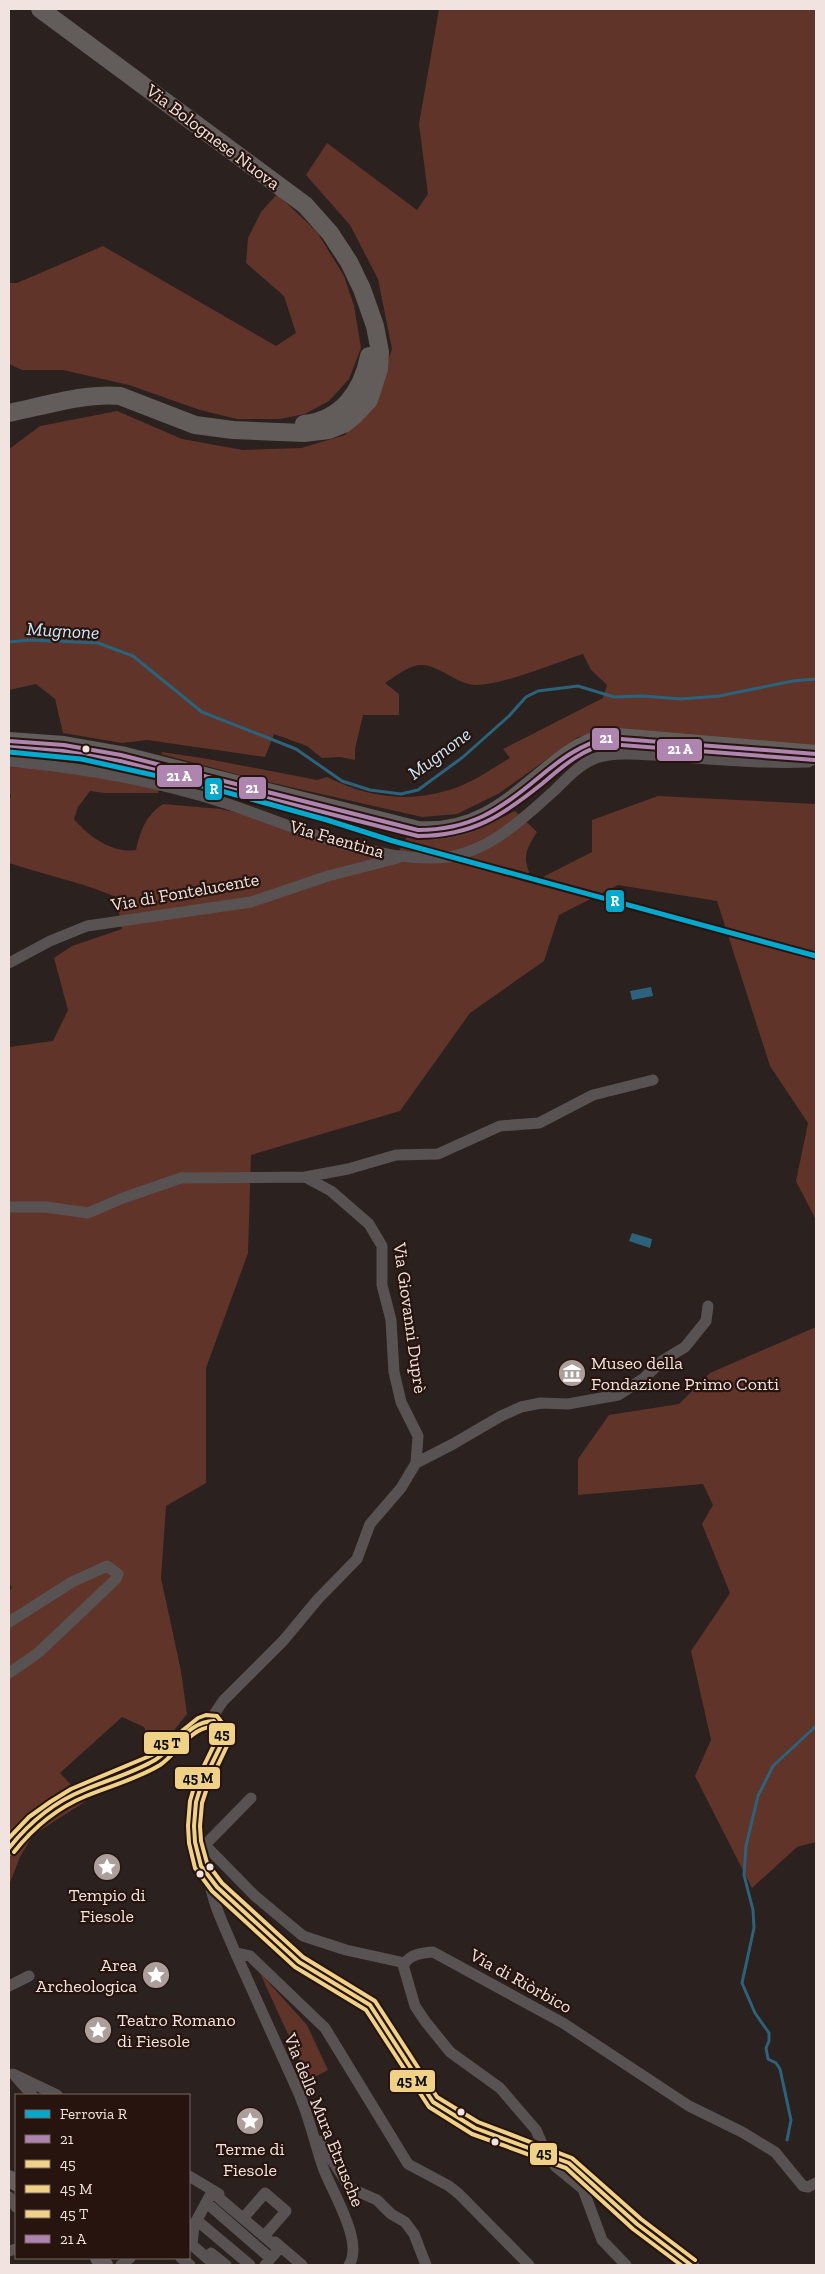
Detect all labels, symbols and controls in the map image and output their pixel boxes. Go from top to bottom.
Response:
street label: Via Bolognese Nuova [141,79,285,195]
water label: Mugnone [26,617,100,644]
water label: Mugnone [403,722,475,785]
line badge: 21 [591,727,620,751]
text: 21 [599,730,613,747]
line badge: 21 A [656,738,703,762]
text: 21 A [667,741,693,758]
unlabelled marker [81,744,91,754]
line badge: 21 A [156,764,203,788]
text: 21 A [166,768,192,785]
line badge: 21 [238,776,267,800]
line badge: R [204,777,223,801]
text: 21 [245,780,259,797]
text: R [210,781,219,798]
street label: Via Faentina [286,815,387,863]
street label: Via di Fontelucente [108,868,261,916]
line badge: R [605,889,625,913]
text: R [611,893,620,910]
street label: Via Giovanni Duprè [388,1240,431,1395]
place label: Museo della Fondazione Primo Conti [591,1352,779,1395]
museum icon: Museo della Fondazione Primo Conti [557,1358,587,1388]
line badge: 45 [208,1722,236,1746]
text: 45 [214,1726,230,1743]
line badge: 45 T [143,1731,190,1755]
text: 45 T [153,1735,181,1752]
line badge: 45 M [174,1766,221,1790]
text: 45 M [183,1770,214,1787]
place icon: Tempio di Fiesole [92,1852,122,1882]
unlabelled marker [205,1862,215,1872]
unlabelled marker [195,1869,205,1879]
place label: Tempio di Fiesole [68,1884,146,1927]
street label: Via di Riòrbico [465,1943,576,2018]
place label: Area Archeologica [36,1954,137,1997]
place icon: Area Archeologica [141,1960,171,1990]
place label: Teatro Romano di Fiesole [117,2009,236,2052]
place icon: Teatro Romano di Fiesole [83,2015,113,2045]
street label: Via delle Mura Etrusche [279,2029,369,2210]
line badge: 45 M [389,2069,436,2093]
text: 45 M [397,2073,428,2090]
legend [15,2094,190,2259]
text: Ferrovia R [60,2105,128,2123]
place icon: Terme di Fiesole [235,2106,265,2136]
unlabelled marker [456,2107,466,2117]
text: 21 [60,2130,74,2148]
unlabelled marker [490,2137,500,2147]
place label: Terme di Fiesole [215,2138,285,2181]
line badge: 45 [529,2142,558,2166]
text: 45 [536,2145,552,2162]
text: 45 [60,2155,76,2173]
text: 45 M [60,2180,92,2198]
text: 45 T [60,2205,88,2223]
text: 21 A [60,2230,86,2248]

